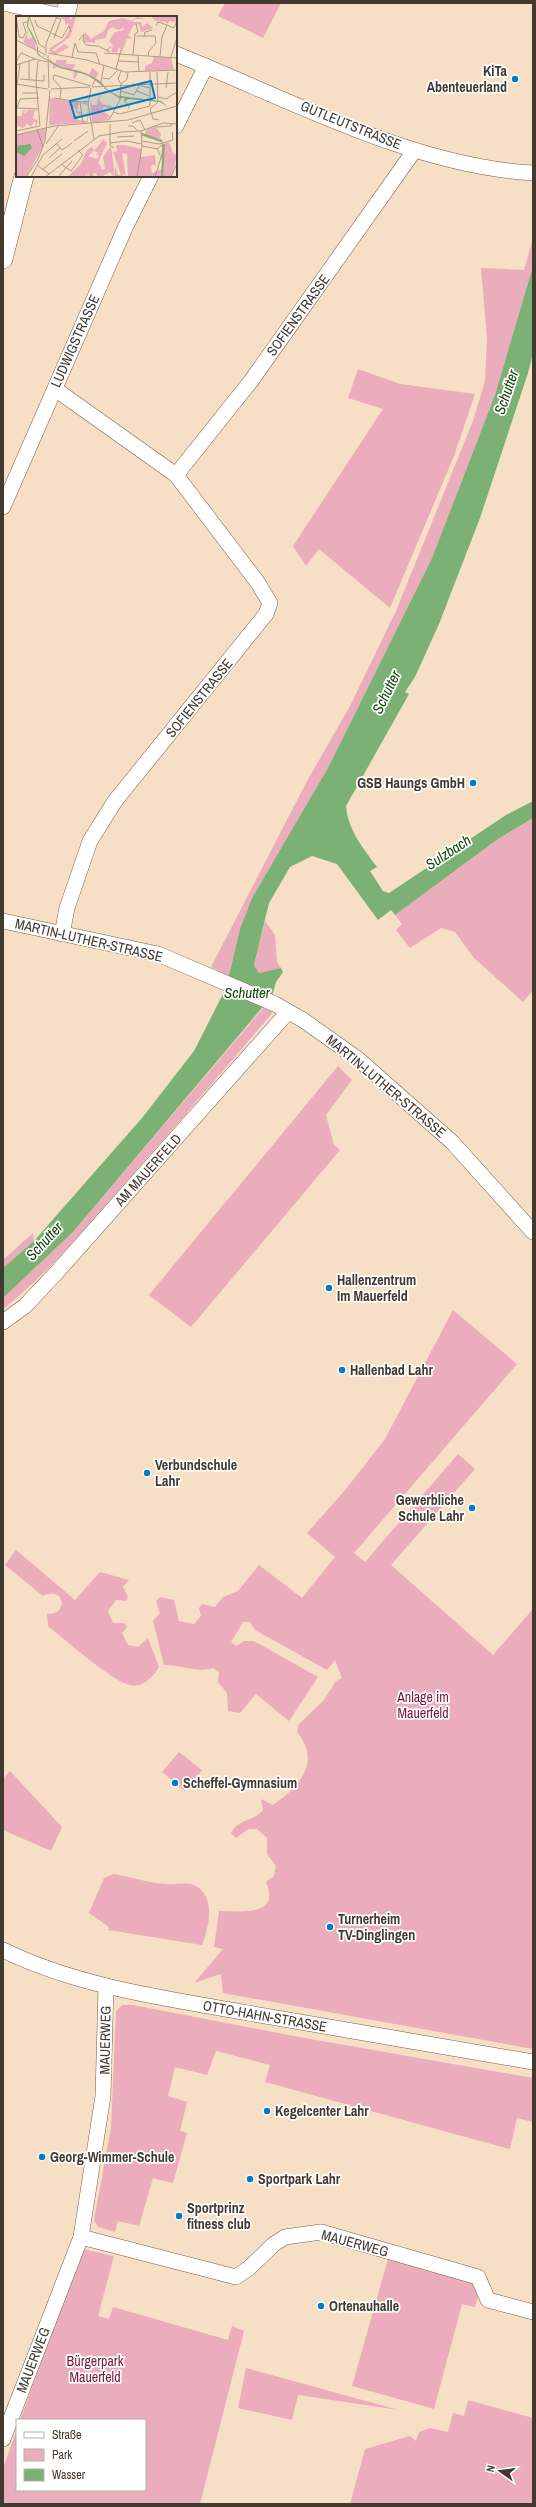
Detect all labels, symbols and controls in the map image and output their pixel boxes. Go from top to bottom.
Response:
inset map [16,16,177,177]
place label: KiTa Abenteuerland [427,62,508,96]
marker: KiTa Abenteuerland [510,74,520,84]
street label: GUTLEUTSTRASSE [298,97,404,153]
street label: SOFIENSTRASSE [262,271,334,359]
street label: LUDWIGSTRASSE [47,292,103,390]
water label: Schutter [489,366,524,417]
street label: SOFIENSTRASSE [162,655,236,741]
water label: Schutter [367,666,406,717]
place label: GSB Haungs GmbH [357,774,465,792]
marker: GSB Haungs GmbH [468,778,478,788]
water label: Sulzbach [421,829,475,875]
street label: MARTIN-LUTHER-STRASSE [13,914,165,966]
water label: Schutter [224,982,271,1003]
street label: MARTIN-LUTHER-STRASSE [322,1031,450,1141]
street label: AM MAUERFELD [110,1130,185,1211]
water label: Schutter [21,1216,68,1265]
place label: Hallenzentrum Im Mauerfeld [337,1271,416,1305]
marker: Hallenzentrum Im Mauerfeld [324,1283,334,1293]
place label: Hallenbad Lahr [350,1361,433,1379]
marker: Hallenbad Lahr [337,1365,347,1375]
place label: Verbundschule Lahr [155,1456,237,1490]
marker: Verbundschule Lahr [142,1468,152,1478]
place label: Gewerbliche Schule Lahr [396,1491,465,1525]
marker: Gewerbliche Schule Lahr [467,1503,477,1513]
park label: Anlage im Mauerfeld [396,1688,449,1722]
place label: Scheffel-Gymnasium [183,1774,297,1792]
marker: Scheffel-Gymnasium [170,1778,180,1788]
place label: Turnerheim TV-Dinglingen [338,1910,415,1944]
marker: Turnerheim TV-Dinglingen [325,1922,335,1932]
street label: OTTO-HAHN-STRASSE [202,1996,328,2036]
street label: MAUERWEG [95,2005,115,2074]
place label: Kegelcenter Lahr [275,2102,369,2120]
marker: Kegelcenter Lahr [262,2106,272,2116]
place label: Georg-Wimmer-Schule [50,2148,174,2166]
marker: Georg-Wimmer-Schule [37,2152,47,2162]
place label: Sportpark Lahr [258,2170,341,2188]
marker: Sportpark Lahr [245,2174,255,2184]
place label: Sportprinz fitness club [187,2199,251,2233]
marker: Sportprinz fitness club [174,2211,184,2221]
street label: MAUERWEG [319,2225,391,2261]
place label: Ortenauhalle [329,2297,399,2315]
marker: Ortenauhalle [316,2301,326,2311]
street label: MAUERWEG [12,2325,54,2395]
park label: Bürgerpark Mauerfeld [67,2352,124,2386]
legend [16,2419,146,2491]
text: Straße [52,2427,82,2443]
text: Park [52,2447,72,2463]
north arrow [480,2451,520,2491]
text: N [483,2464,498,2473]
text: Wasser [52,2467,86,2483]

